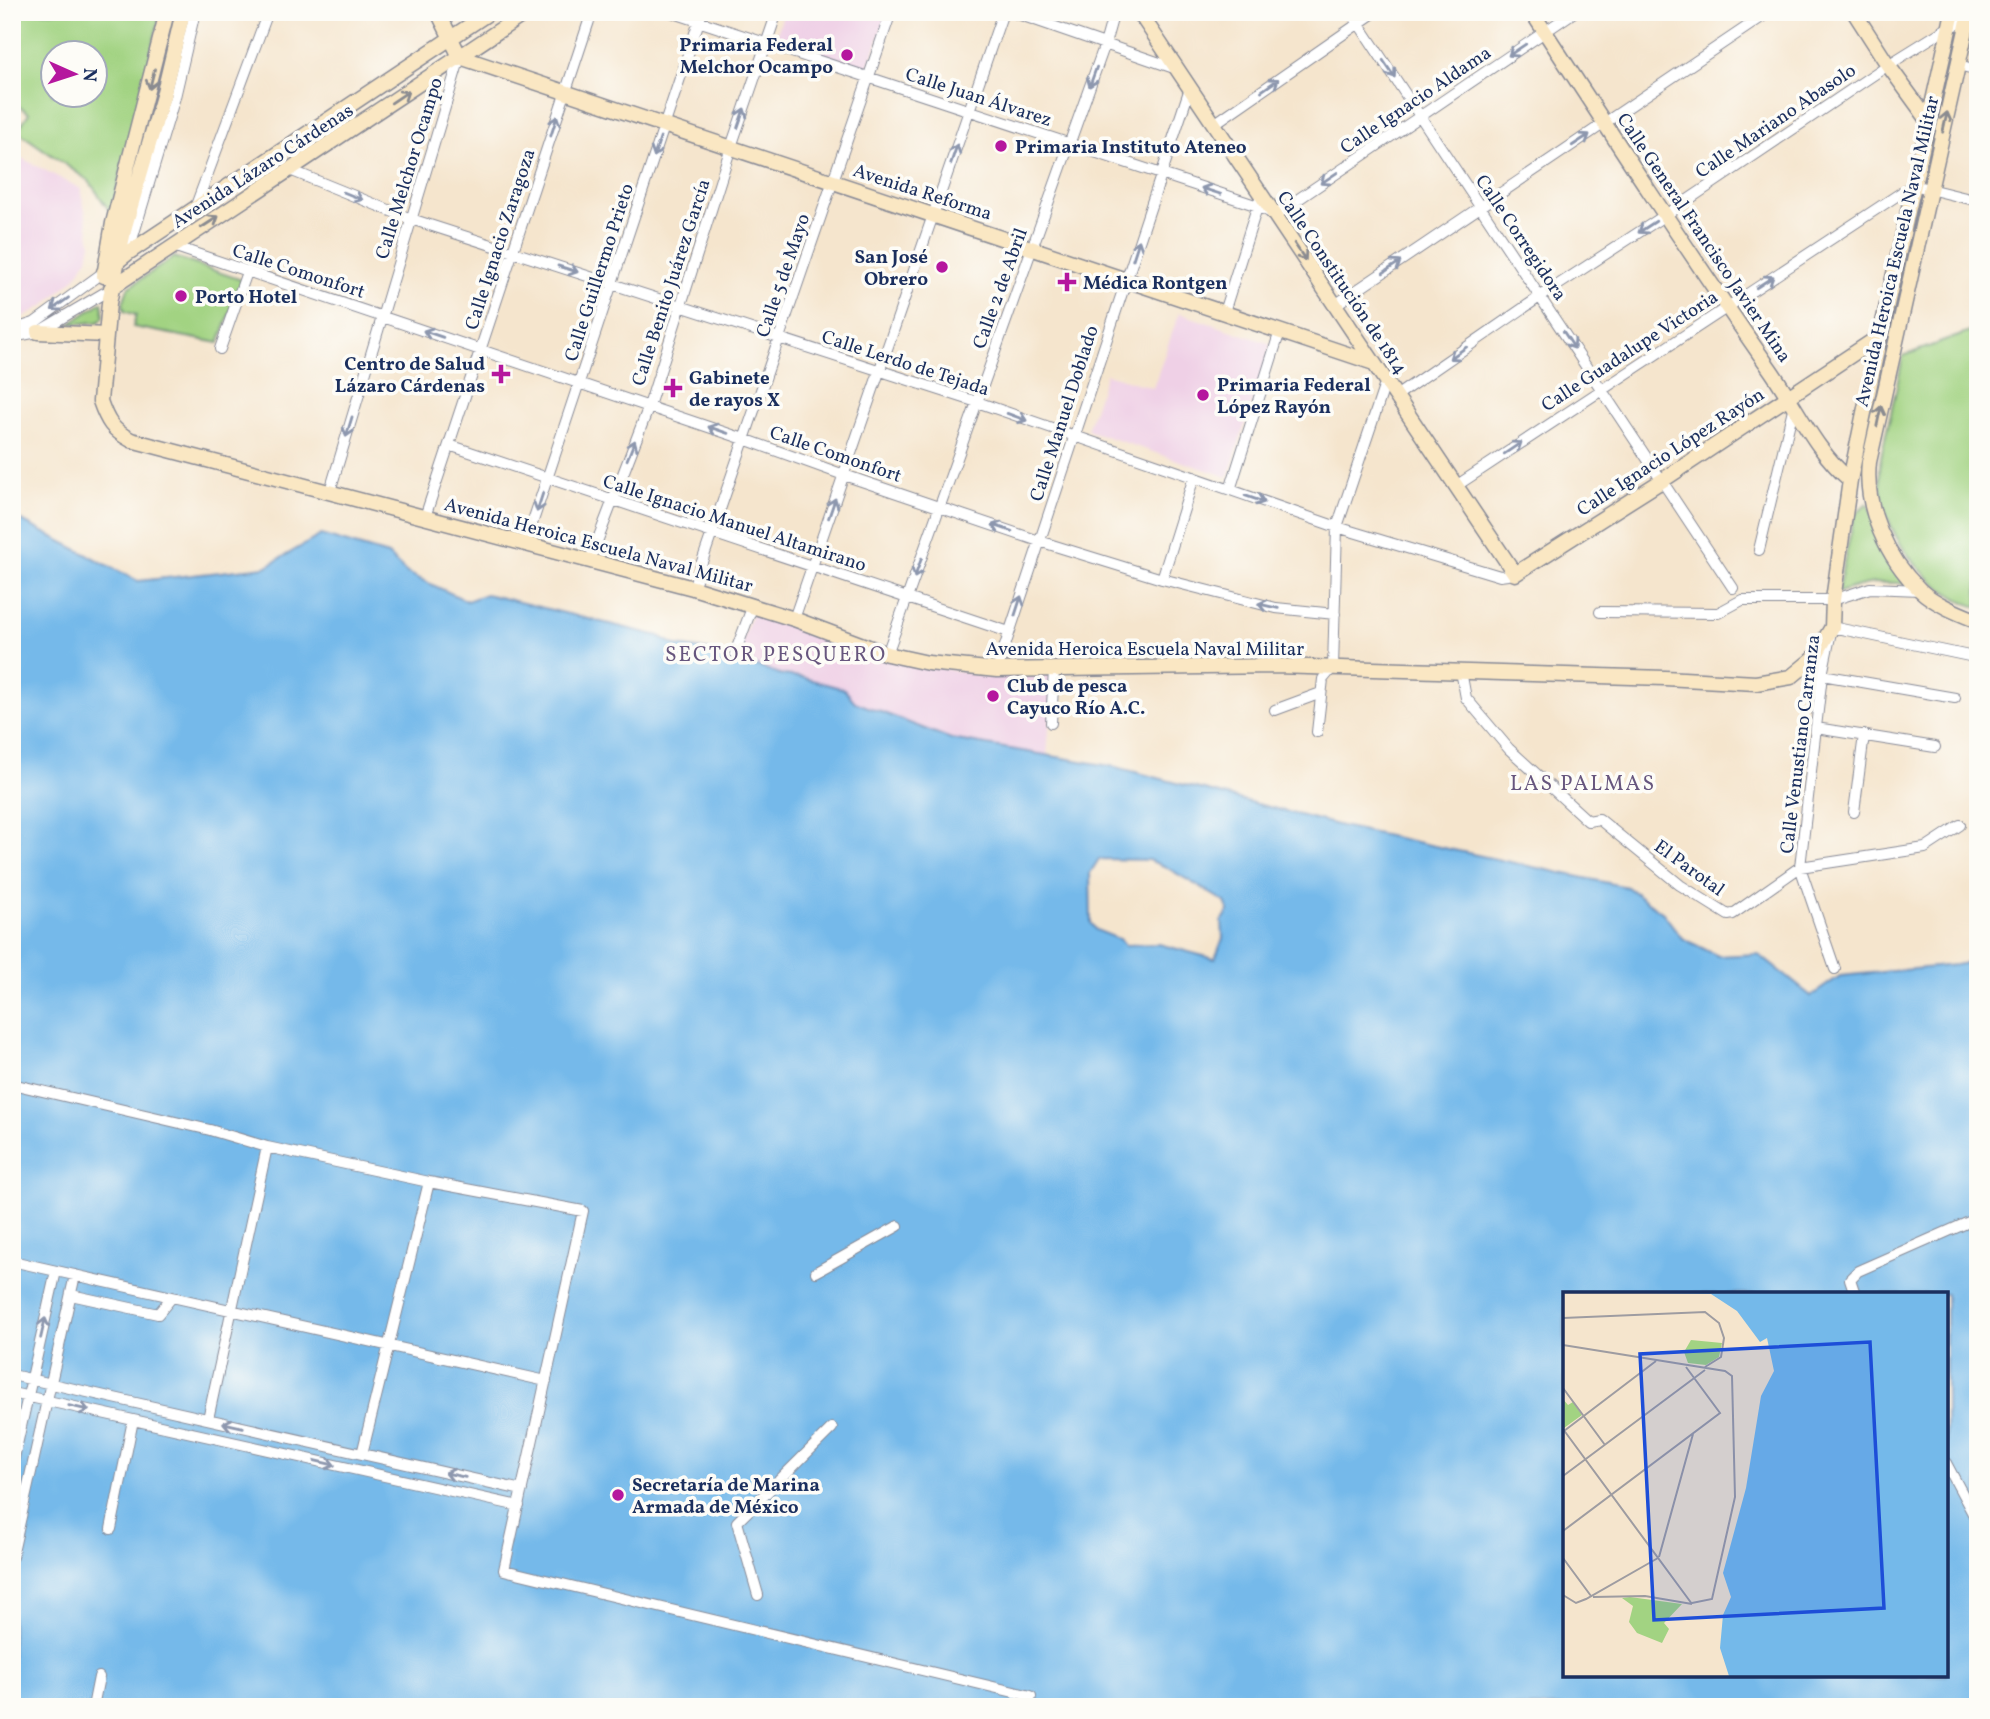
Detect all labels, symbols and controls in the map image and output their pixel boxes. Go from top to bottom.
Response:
place label: Primaria Federal Melchor Ocampo [679,33,833,81]
north arrow [38,38,108,108]
street label: Calle Ignacio Aldama [1336,40,1497,161]
one-way arrow [1508,43,1528,57]
marker: Primaria Federal Melchor Ocampo [839,47,855,63]
street label: Calle Mariano Abasolo [1691,58,1862,185]
one-way arrow [1382,59,1396,78]
street label: Calle Juan Álvarez [902,62,1055,134]
one-way arrow [1086,66,1098,88]
text: N [76,67,102,83]
one-way arrow [144,67,158,90]
street label: Calle Melchor Ocampo [370,74,450,263]
one-way arrow [1260,78,1279,92]
one-way arrow [390,90,409,104]
street label: Avenida Heroica Escuela Naval Militar [1849,93,1946,410]
street label: Avenida Lázaro Cárdenas [167,98,359,235]
one-way arrow [736,107,748,129]
street label: Calle General Francisco Javier Mina [1610,108,1797,368]
one-way arrow [1938,111,1952,134]
one-way arrow [549,116,561,138]
one-way arrow [1570,133,1590,147]
one-way arrow [650,135,662,157]
place label: Primaria Instituto Ateneo [1015,135,1247,161]
marker: Primaria Instituto Ateneo [993,138,1009,154]
one-way arrow [949,143,962,165]
street label: Calle Ignacio Zaragoza [459,146,542,334]
street label: Avenida Reforma [850,158,995,228]
street label: Calle Corregidora [1468,170,1572,306]
one-way arrow [1320,171,1339,185]
street label: Calle Benito Juárez García [626,176,718,389]
street label: Calle Guillermo Prieto [559,180,641,365]
one-way arrow [1201,184,1223,196]
street label: Calle Constitución de 1814 [1270,186,1413,380]
one-way arrow [342,190,363,203]
street label: Calle 5 de Mayo [751,210,817,341]
one-way arrow [200,214,219,229]
one-way arrow [1638,220,1657,234]
street label: Calle 2 de Abril [967,224,1035,353]
street label: Calle Comonfort [229,238,368,306]
one-way arrow [1130,239,1143,261]
one-way arrow [1293,242,1307,261]
place label: San José Obrero [854,245,928,293]
marker: San José Obrero [934,259,950,275]
one-way arrow [1381,259,1401,273]
one-way arrow [557,264,579,277]
place label: Médica Rontgen [1083,271,1228,297]
marker: Médica Rontgen [1057,272,1077,292]
one-way arrow [1754,275,1774,289]
place label: Porto Hotel [195,285,297,311]
street label: Calle Guadalupe Victoria [1537,285,1723,419]
marker: Porto Hotel [173,288,189,304]
one-way arrow [50,296,69,311]
street label: Calle Manuel Doblado [1024,322,1106,505]
street label: Calle Lerdo de Tejada [818,324,993,403]
one-way arrow [422,327,444,339]
one-way arrow [1562,330,1577,349]
one-way arrow [1449,346,1468,360]
place label: Centro de Salud Lázaro Cárdenas [335,352,485,400]
marker: Centro de Salud Lázaro Cárdenas [491,364,511,384]
place label: Gabinete de rayos X [689,366,780,414]
place label: Primaria Federal López Rayón [1217,373,1371,421]
marker: Gabinete de rayos X [663,378,683,398]
street label: Calle Ignacio López Rayón [1572,382,1770,523]
marker: Primaria Federal López Rayón [1195,387,1211,403]
one-way arrow [1873,405,1887,428]
one-way arrow [1006,411,1027,424]
one-way arrow [341,416,354,438]
street label: Calle Comonfort [766,420,905,490]
one-way arrow [707,423,729,436]
one-way arrow [626,440,639,461]
one-way arrow [1503,441,1522,455]
street label: Calle Ignacio Manuel Altamirano [599,469,870,579]
one-way arrow [532,491,545,513]
street label: Avenida Heroica Escuela Naval Militar [441,492,756,600]
one-way arrow [1244,494,1266,506]
one-way arrow [827,497,839,519]
one-way arrow [992,521,1014,533]
one-way arrow [911,557,923,579]
one-way arrow [1013,595,1025,617]
one-way arrow [1257,598,1280,612]
street label: Calle Venustiano Carranza [1775,633,1827,855]
street label: Avenida Heroica Escuela Naval Militar [986,637,1304,663]
district label: SECTOR PESQUERO [665,641,887,670]
place label: Club de pesca Cayuco Río A.C. [1007,674,1145,722]
marker: Club de pesca Cayuco Río A.C. [985,688,1001,704]
district label: LAS PALMAS [1510,770,1656,799]
street label: El Parotal [1648,834,1730,903]
inset map [1563,1292,1948,1677]
one-way arrow [36,1317,50,1340]
one-way arrow [67,1402,90,1415]
one-way arrow [222,1418,245,1431]
one-way arrow [313,1456,336,1470]
one-way arrow [444,1468,467,1482]
place label: Secretaría de Marina Armada de México [632,1473,820,1521]
marker: Secretaría de Marina Armada de México [610,1487,626,1503]

